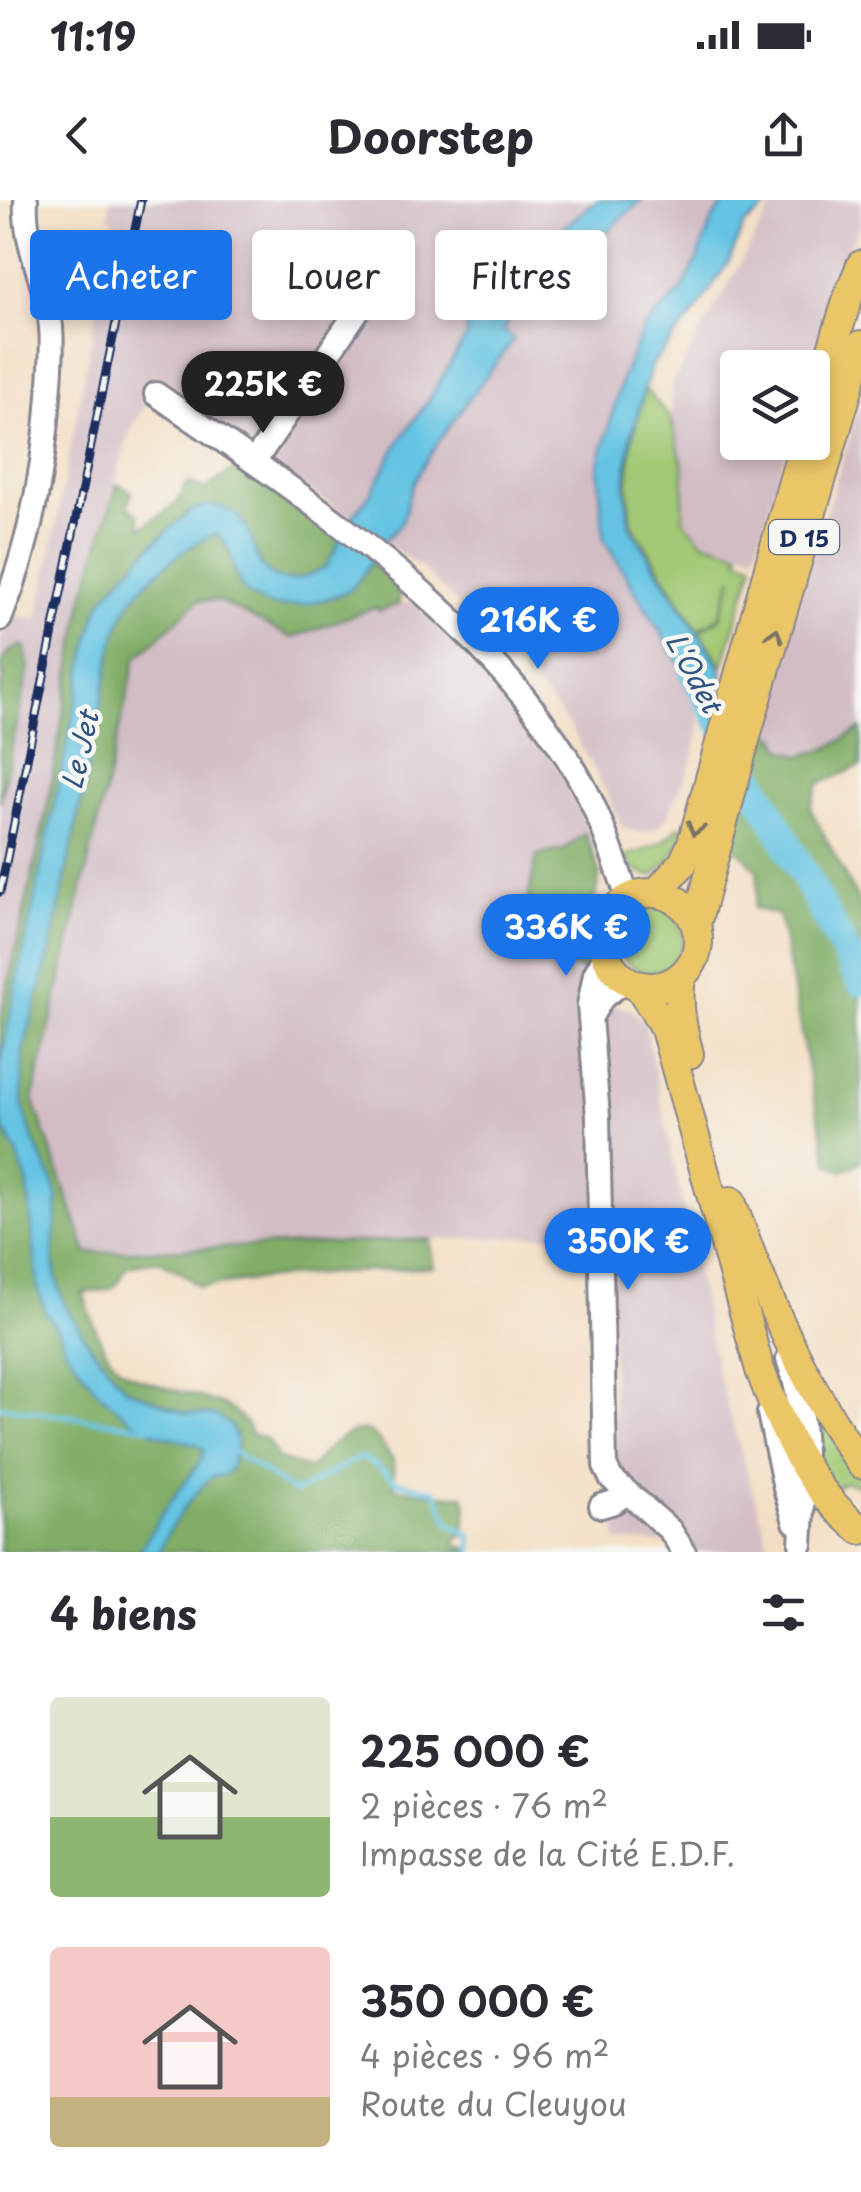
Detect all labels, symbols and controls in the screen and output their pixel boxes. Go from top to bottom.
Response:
text: 11:19 [50,7,136,64]
text: Doorstep [327,101,534,169]
icon: back [50,108,105,163]
icon: share [756,108,811,163]
chip: Acheter [30,230,232,320]
chip: Louer [252,230,415,320]
chip: Filtres [435,230,607,320]
map controls [720,350,830,460]
button: layers [720,350,830,460]
pin: 225K € [182,351,344,436]
text: 225K € [203,359,323,407]
road number: D 15 [769,520,839,554]
pin: 216K € [457,587,619,672]
text: 216K € [479,595,597,643]
water label: L'Odet [656,624,736,723]
one-way arrow [763,627,784,644]
water label: Le Jet [49,703,110,793]
one-way arrow [686,820,707,837]
pin: 336K € [485,894,647,979]
text: 336K € [503,902,629,950]
pin: 350K € [547,1208,709,1293]
text: 350K € [566,1216,690,1264]
text: 4 biens [50,1581,197,1644]
icon: filters [756,1585,811,1640]
text: 225 000 € [360,1718,590,1781]
icon: home [130,1737,250,1857]
text: 2 pièces · 76 m² [360,1781,608,1829]
text: Impasse de la Cité E.D.F. [360,1829,735,1877]
text: 350 000 € [360,1968,594,2031]
icon: home [130,1987,250,2107]
text: 4 pièces · 96 m² [360,2031,609,2079]
text: Route du Cleuyou [360,2079,627,2127]

